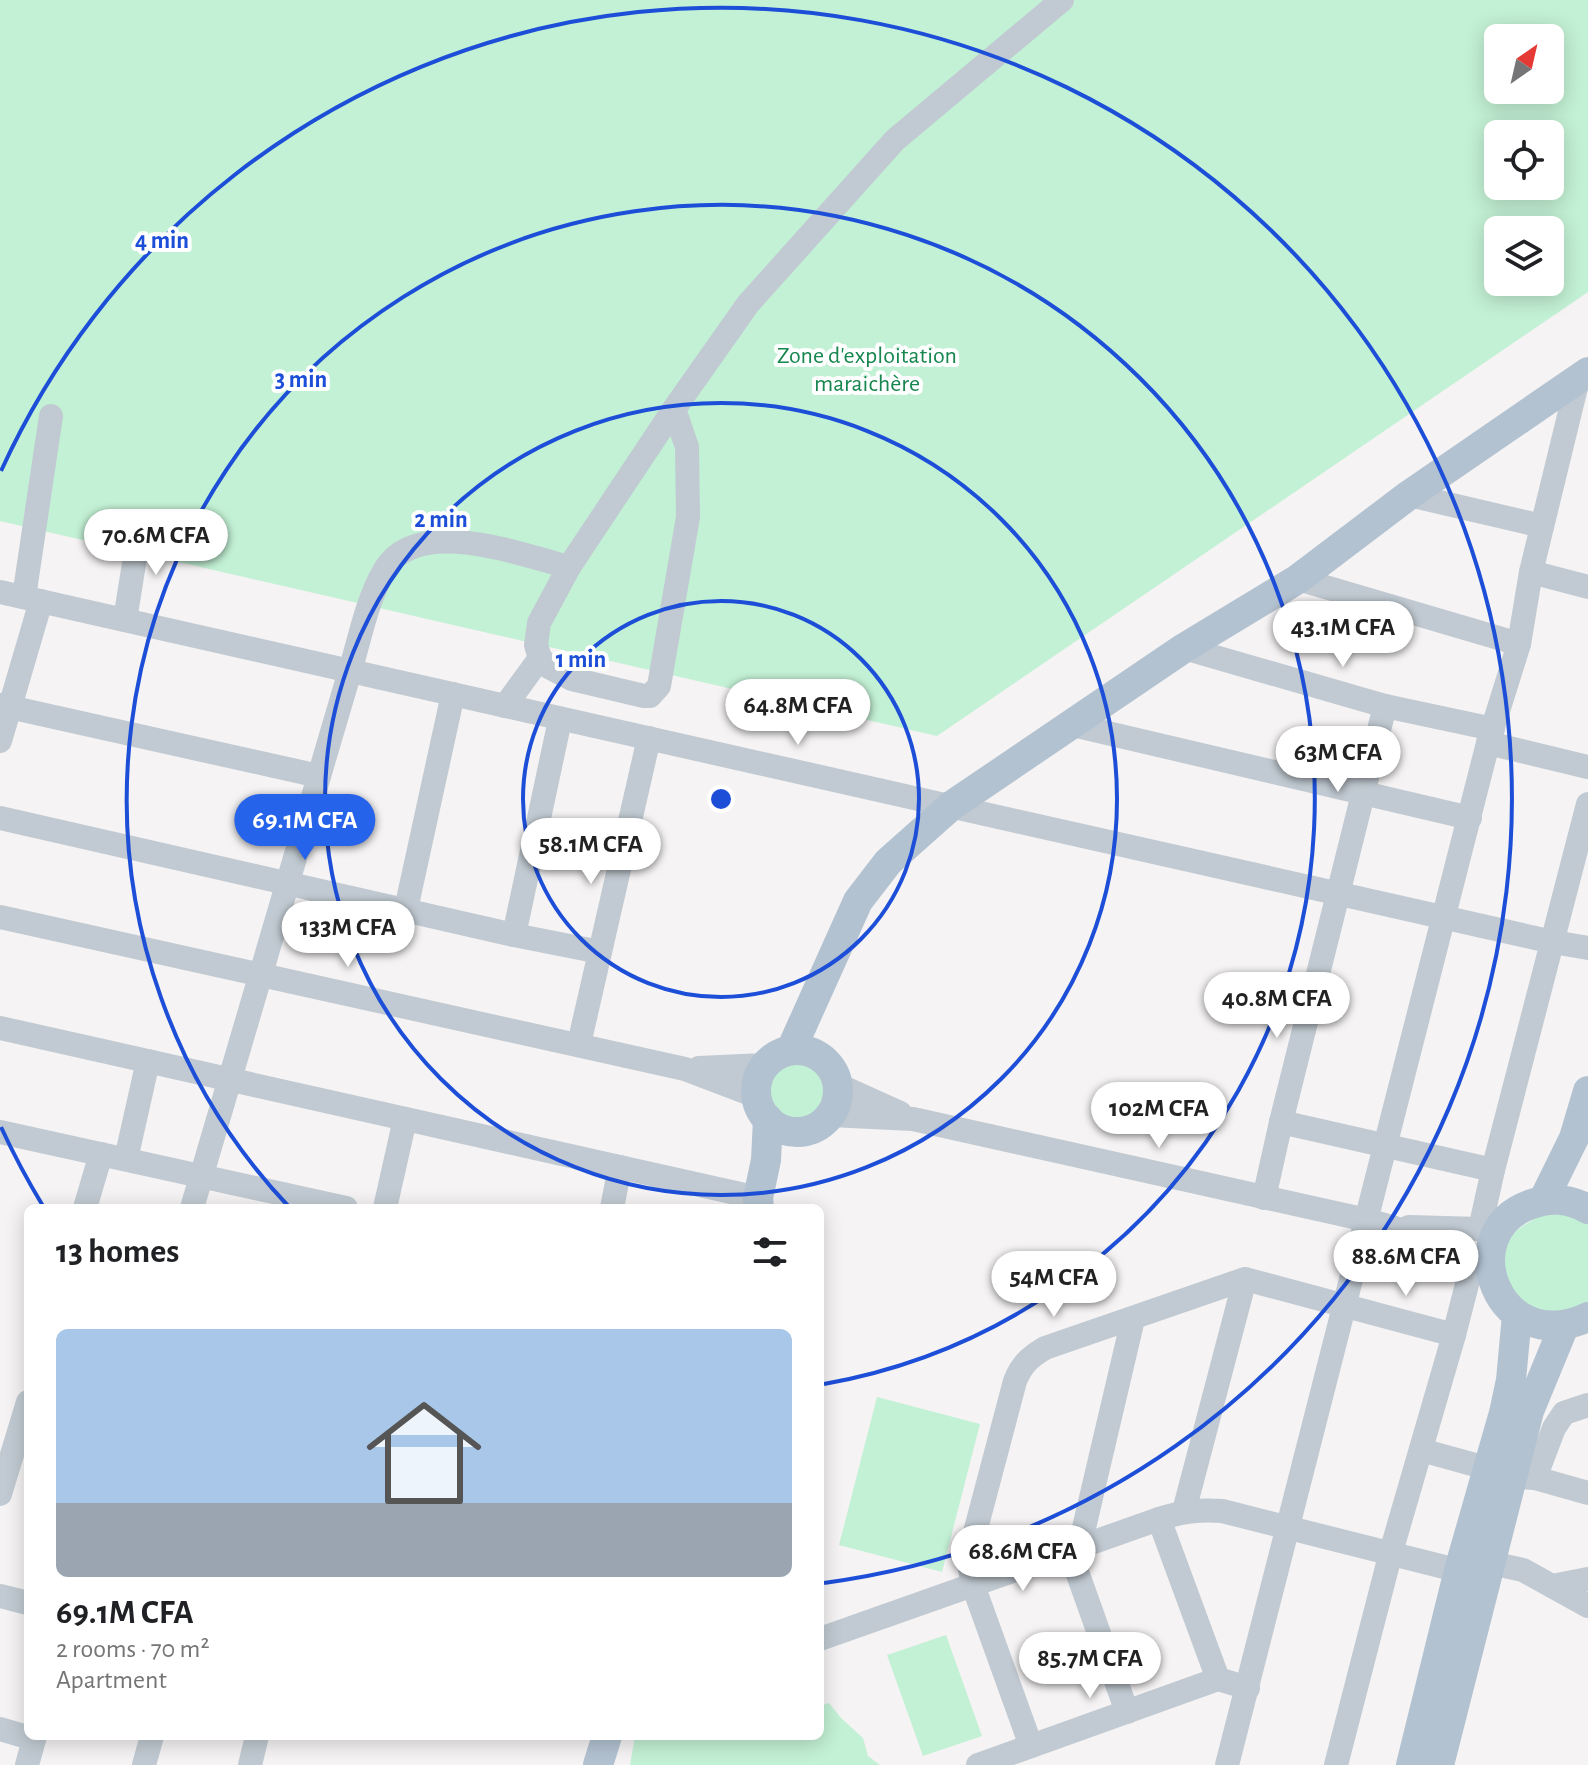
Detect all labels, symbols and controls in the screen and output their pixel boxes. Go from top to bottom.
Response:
north arrow [1484,24,1564,104]
map controls [1484,24,1564,296]
button: locate [1484,120,1564,200]
button: layers [1484,216,1564,296]
text: 4 min [135,229,189,253]
park label: Zone d'exploitation maraichère [777,344,957,396]
text: 3 min [275,368,327,392]
text: 2 min [414,508,468,532]
pin: 70.6M CFA [64,509,248,577]
text: 70.6M CFA [102,522,210,548]
pin: 43.1M CFA [1251,601,1435,669]
text: 43.1M CFA [1291,614,1395,640]
text: 1 min [556,648,606,672]
pin: 64.8M CFA [706,679,890,747]
text: 64.8M CFA [743,692,853,718]
pin: 63M CFA [1264,726,1412,794]
text: 63M CFA [1294,739,1382,765]
centre of rings [707,785,735,813]
pin: 69.1M CFA [213,794,397,862]
text: 69.1M CFA [252,807,358,833]
pin: 58.1M CFA [499,818,683,886]
text: 58.1M CFA [539,831,643,857]
pin: 133M CFA [265,901,431,969]
text: 133M CFA [300,914,396,940]
pin: 40.8M CFA [1185,972,1369,1040]
text: 40.8M CFA [1222,985,1332,1011]
pin: 102M CFA [1076,1082,1242,1150]
text: 102M CFA [1109,1095,1209,1121]
icon: filters [748,1230,792,1274]
pin: 88.6M CFA [1314,1230,1498,1298]
text: 13 homes [56,1235,179,1269]
text: 88.6M CFA [1351,1243,1461,1269]
pin: 54M CFA [980,1251,1128,1319]
text: 54M CFA [1009,1264,1099,1290]
icon: home [352,1381,496,1525]
pin: 68.6M CFA [931,1525,1115,1593]
text: 68.6M CFA [969,1538,1077,1564]
text: 69.1M CFA [56,1596,194,1630]
pin: 85.7M CFA [998,1632,1182,1700]
text: 2 rooms · 70 m² [56,1636,209,1662]
text: 85.7M CFA [1037,1645,1143,1671]
text: Apartment [56,1667,167,1693]

